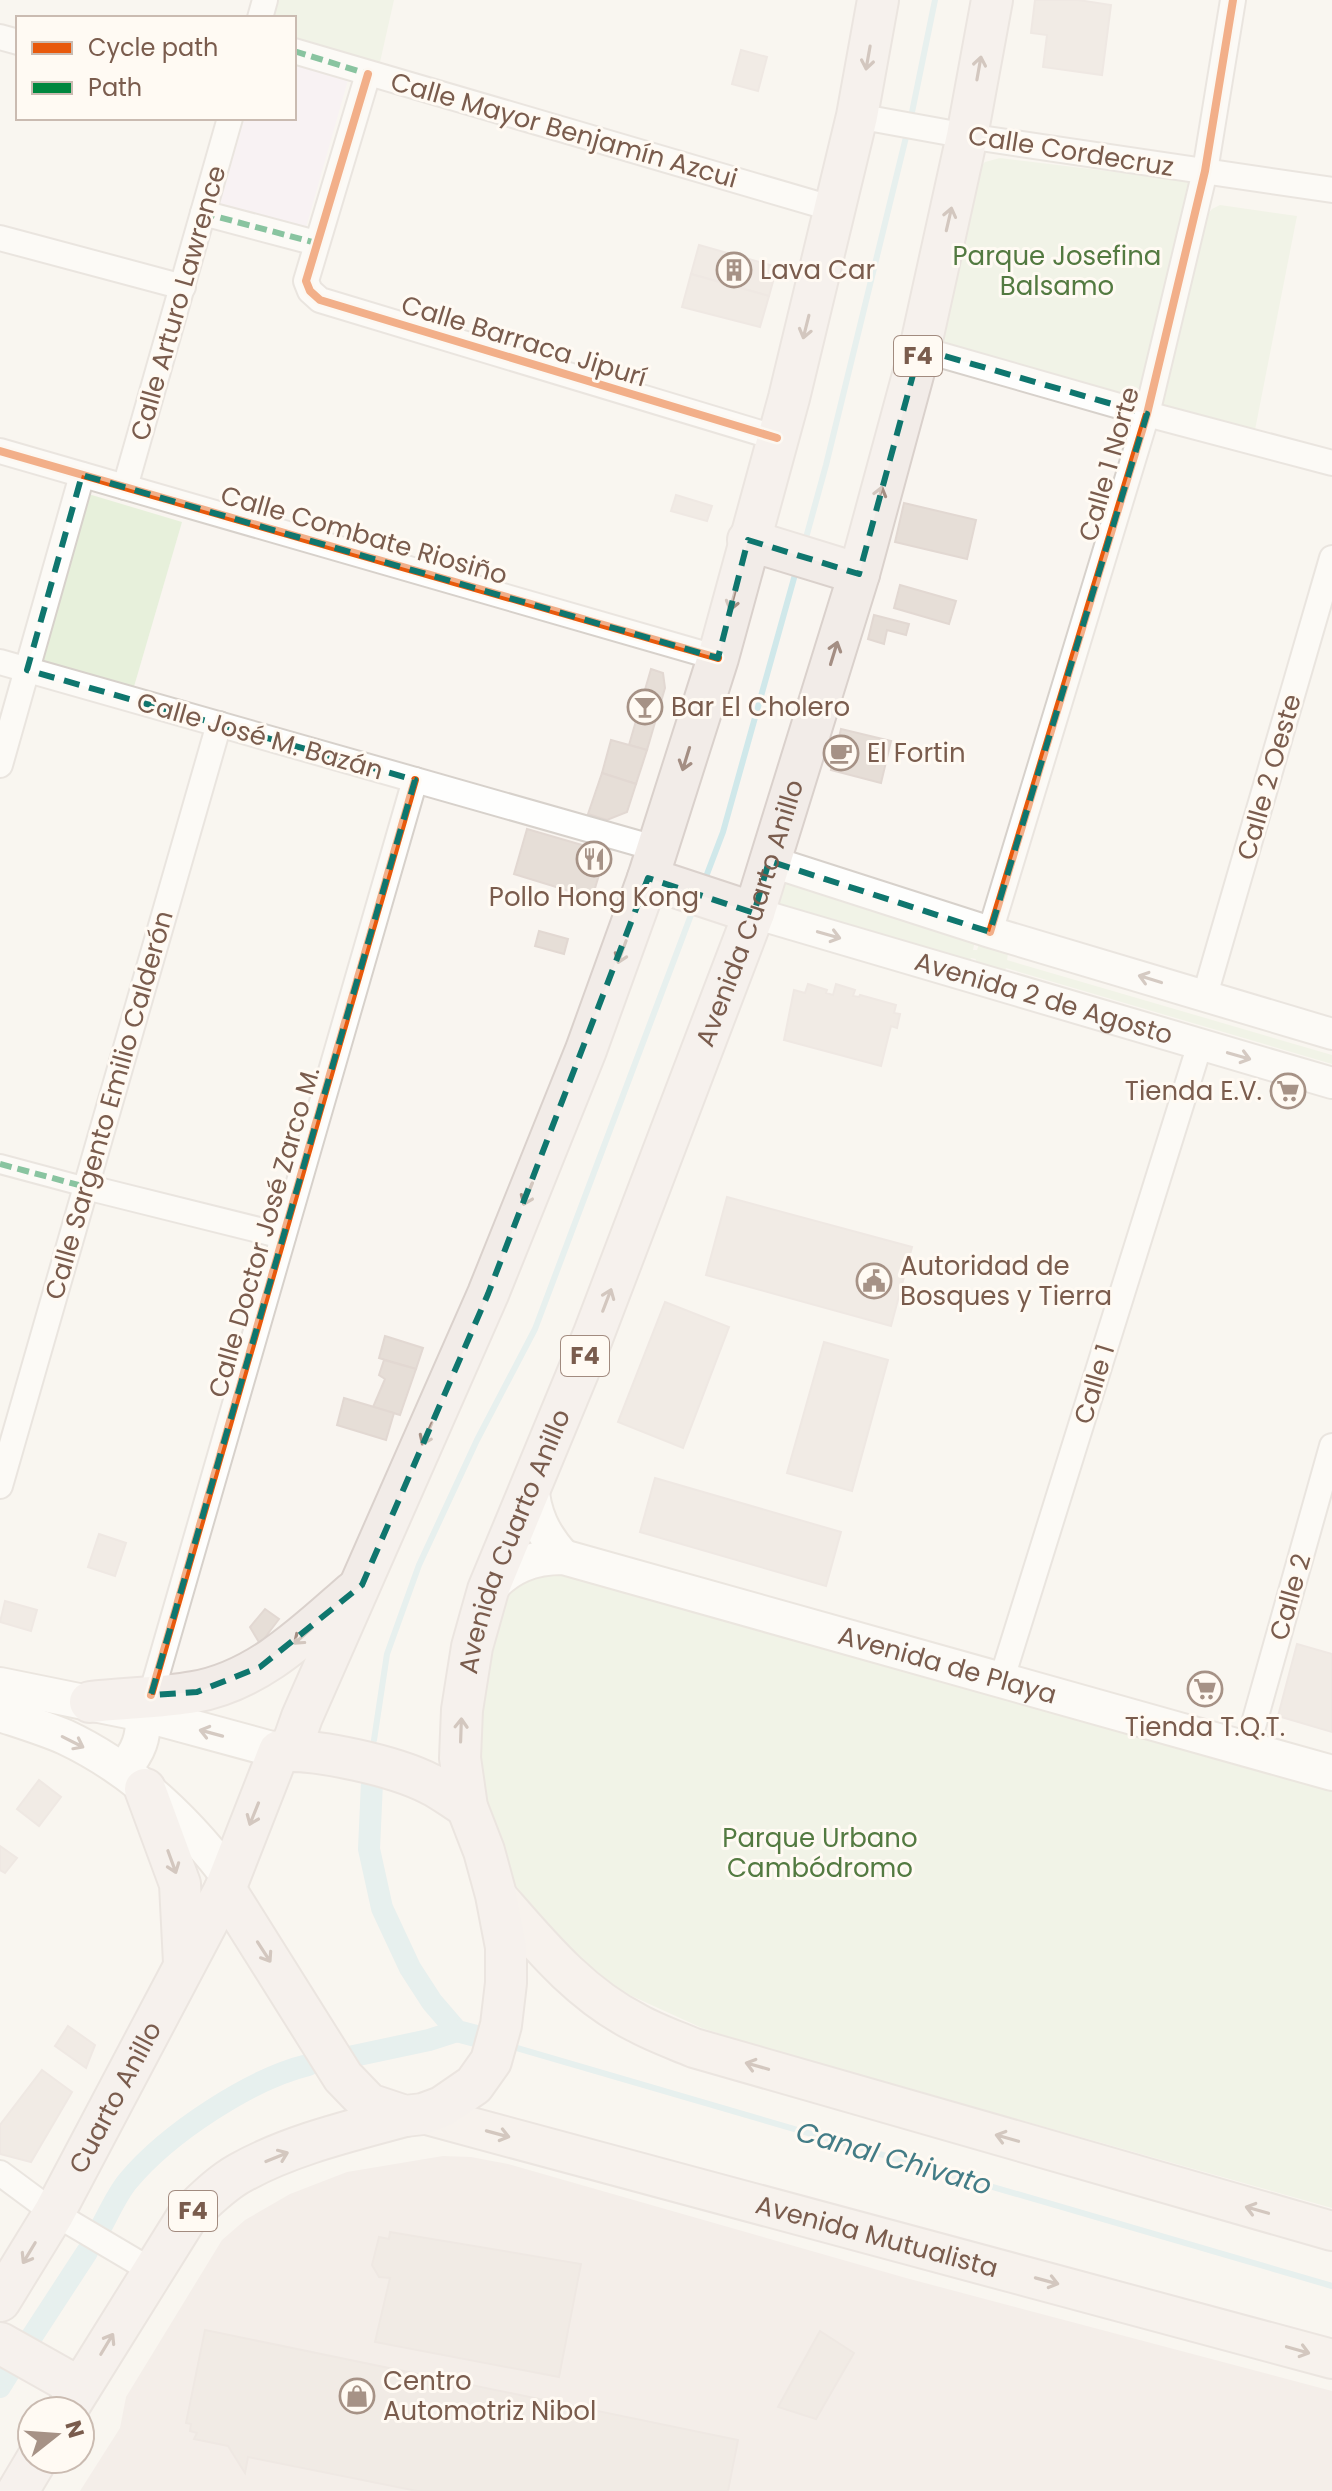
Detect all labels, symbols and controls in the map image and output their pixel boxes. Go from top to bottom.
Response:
legend [16,16,296,120]
text: Cycle path [88,31,218,64]
one-way arrow [859,45,874,70]
one-way arrow [973,56,988,81]
street label: Calle Mayor Benjamín Azcui [386,63,742,197]
text: Path [88,71,142,104]
street label: Calle Cordecruz [966,117,1176,185]
street label: Calle Arturo Lawrence [121,161,235,445]
one-way arrow [942,207,957,232]
park label: Parque Josefina Balsamo [953,238,1161,304]
building icon: Lava Car [715,251,753,289]
place label: Lava Car [760,252,875,288]
street label: Calle Barraca Jipurí [397,287,651,395]
one-way arrow [798,314,813,340]
road number: F4 [894,336,942,376]
street label: Calle 1 Norte [1070,383,1148,545]
street label: Calle Combate Riosiño [216,477,512,593]
one-way arrow [872,486,887,512]
one-way arrow [725,585,740,611]
one-way arrow [828,641,842,666]
street label: Calle José M. Bazán [133,684,387,788]
bar icon: Bar El Cholero [626,688,664,726]
place label: Bar El Cholero [671,689,850,725]
street label: Calle 2 Oeste [1228,690,1310,864]
cafe icon: El Fortin [822,734,860,772]
place label: El Fortin [867,735,966,771]
one-way arrow [678,746,692,771]
street label: Avenida Cuarto Anillo [687,775,812,1052]
restaurant icon: Pollo Hong Kong [575,840,613,878]
place label: Pollo Hong Kong [489,879,699,915]
street label: Calle Sargento Emilio Calderón [36,906,182,1304]
one-way arrow [815,928,841,943]
one-way arrow [613,939,628,964]
street label: Avenida 2 de Agosto [910,943,1177,1053]
one-way arrow [1138,971,1164,986]
one-way arrow [1226,1049,1252,1064]
street label: Calle Doctor José Zarco M. [199,1062,329,1402]
supermarket icon: Tienda E.V. [1269,1072,1307,1110]
place label: Tienda E.V. [1125,1073,1262,1109]
one-way arrow [520,1181,534,1206]
place label: Autoridad de Bosques y Tierra [900,1248,1112,1314]
public building icon: Autoridad de Bosques y Tierra [855,1262,893,1300]
one-way arrow [601,1288,615,1313]
road number: F4 [561,1336,609,1376]
street label: Calle 1 [1065,1340,1123,1428]
street label: Avenida Cuarto Anillo [450,1404,579,1676]
one-way arrow [419,1421,434,1446]
street label: Calle 2 [1261,1550,1319,1644]
street label: Avenida de Playa [834,1617,1061,1713]
one-way arrow [293,1626,313,1644]
supermarket icon: Tienda T.Q.T. [1186,1670,1224,1708]
place label: Tienda T.Q.T. [1125,1709,1285,1745]
one-way arrow [454,1717,469,1744]
one-way arrow [199,1724,225,1739]
one-way arrow [60,1734,84,1750]
one-way arrow [246,1801,260,1826]
park label: Parque Urbano Cambódromo [722,1820,918,1886]
one-way arrow [166,1849,180,1874]
one-way arrow [256,1940,272,1963]
street label: Cuarto Anillo [60,2015,170,2180]
one-way arrow [745,2058,771,2073]
water label: Canal Chivato [791,2112,996,2205]
one-way arrow [485,2127,511,2142]
one-way arrow [995,2130,1021,2145]
one-way arrow [264,2148,289,2163]
street label: Avenida Mutualista [752,2186,1002,2286]
road number: F4 [169,2191,217,2231]
one-way arrow [1245,2202,1270,2216]
one-way arrow [21,2241,37,2264]
one-way arrow [1033,2274,1059,2289]
one-way arrow [99,2333,115,2356]
one-way arrow [1284,2343,1310,2358]
place label: Centro Automotriz Nibol [383,2363,596,2429]
shop icon: Centro Automotriz Nibol [338,2377,376,2415]
north arrow [16,2395,96,2475]
text: N [57,2417,92,2442]

